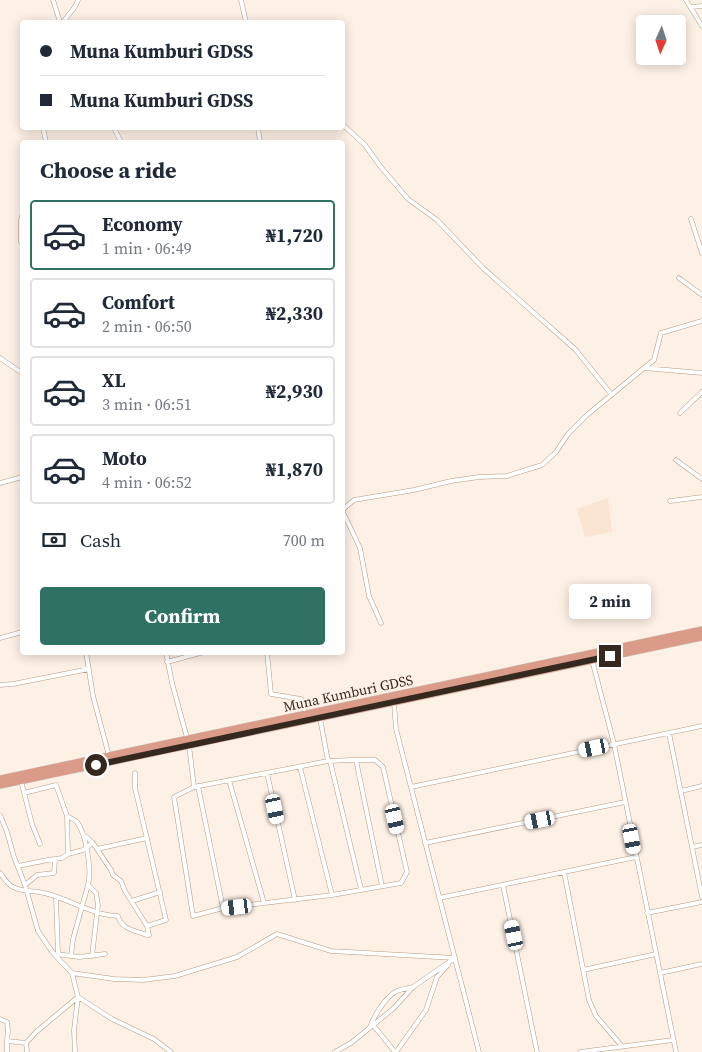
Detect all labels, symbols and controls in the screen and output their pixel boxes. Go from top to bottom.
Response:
north arrow [636,15,686,65]
map controls [636,15,686,65]
text: Muna Kumburi GDSS [70,38,253,64]
text: Muna Kumburi GDSS [70,87,253,113]
text: Choose a ride [40,155,177,185]
text: Economy [102,211,183,237]
icon: car [42,213,87,258]
text: ₦1,720 [266,222,323,248]
text: 1 min · 06:49 [102,237,192,259]
text: Comfort [102,289,175,315]
icon: car [42,291,87,336]
text: ₦2,330 [266,300,323,326]
text: 2 min · 06:50 [102,315,192,337]
text: XL [102,367,125,393]
icon: car [42,369,87,414]
text: ₦2,930 [266,378,323,404]
text: 3 min · 06:51 [102,393,192,415]
text: Moto [102,445,147,471]
icon: car [42,447,87,492]
text: ₦1,870 [266,456,323,482]
text: 4 min · 06:52 [102,471,192,493]
icon: cash [40,526,68,554]
text: Cash [80,527,121,553]
text: 700 m [283,529,325,551]
callout: 2 min [569,584,651,618]
button: Confirm [40,587,325,645]
text: 2 min [589,590,631,612]
route end [599,645,621,667]
street label: Muna Kumburi GDSS [281,669,415,717]
car [577,738,610,758]
route start [85,754,107,776]
car [264,793,285,825]
car [384,803,405,835]
car [523,810,556,830]
car [621,823,642,855]
car [221,898,252,916]
car [503,919,524,951]

